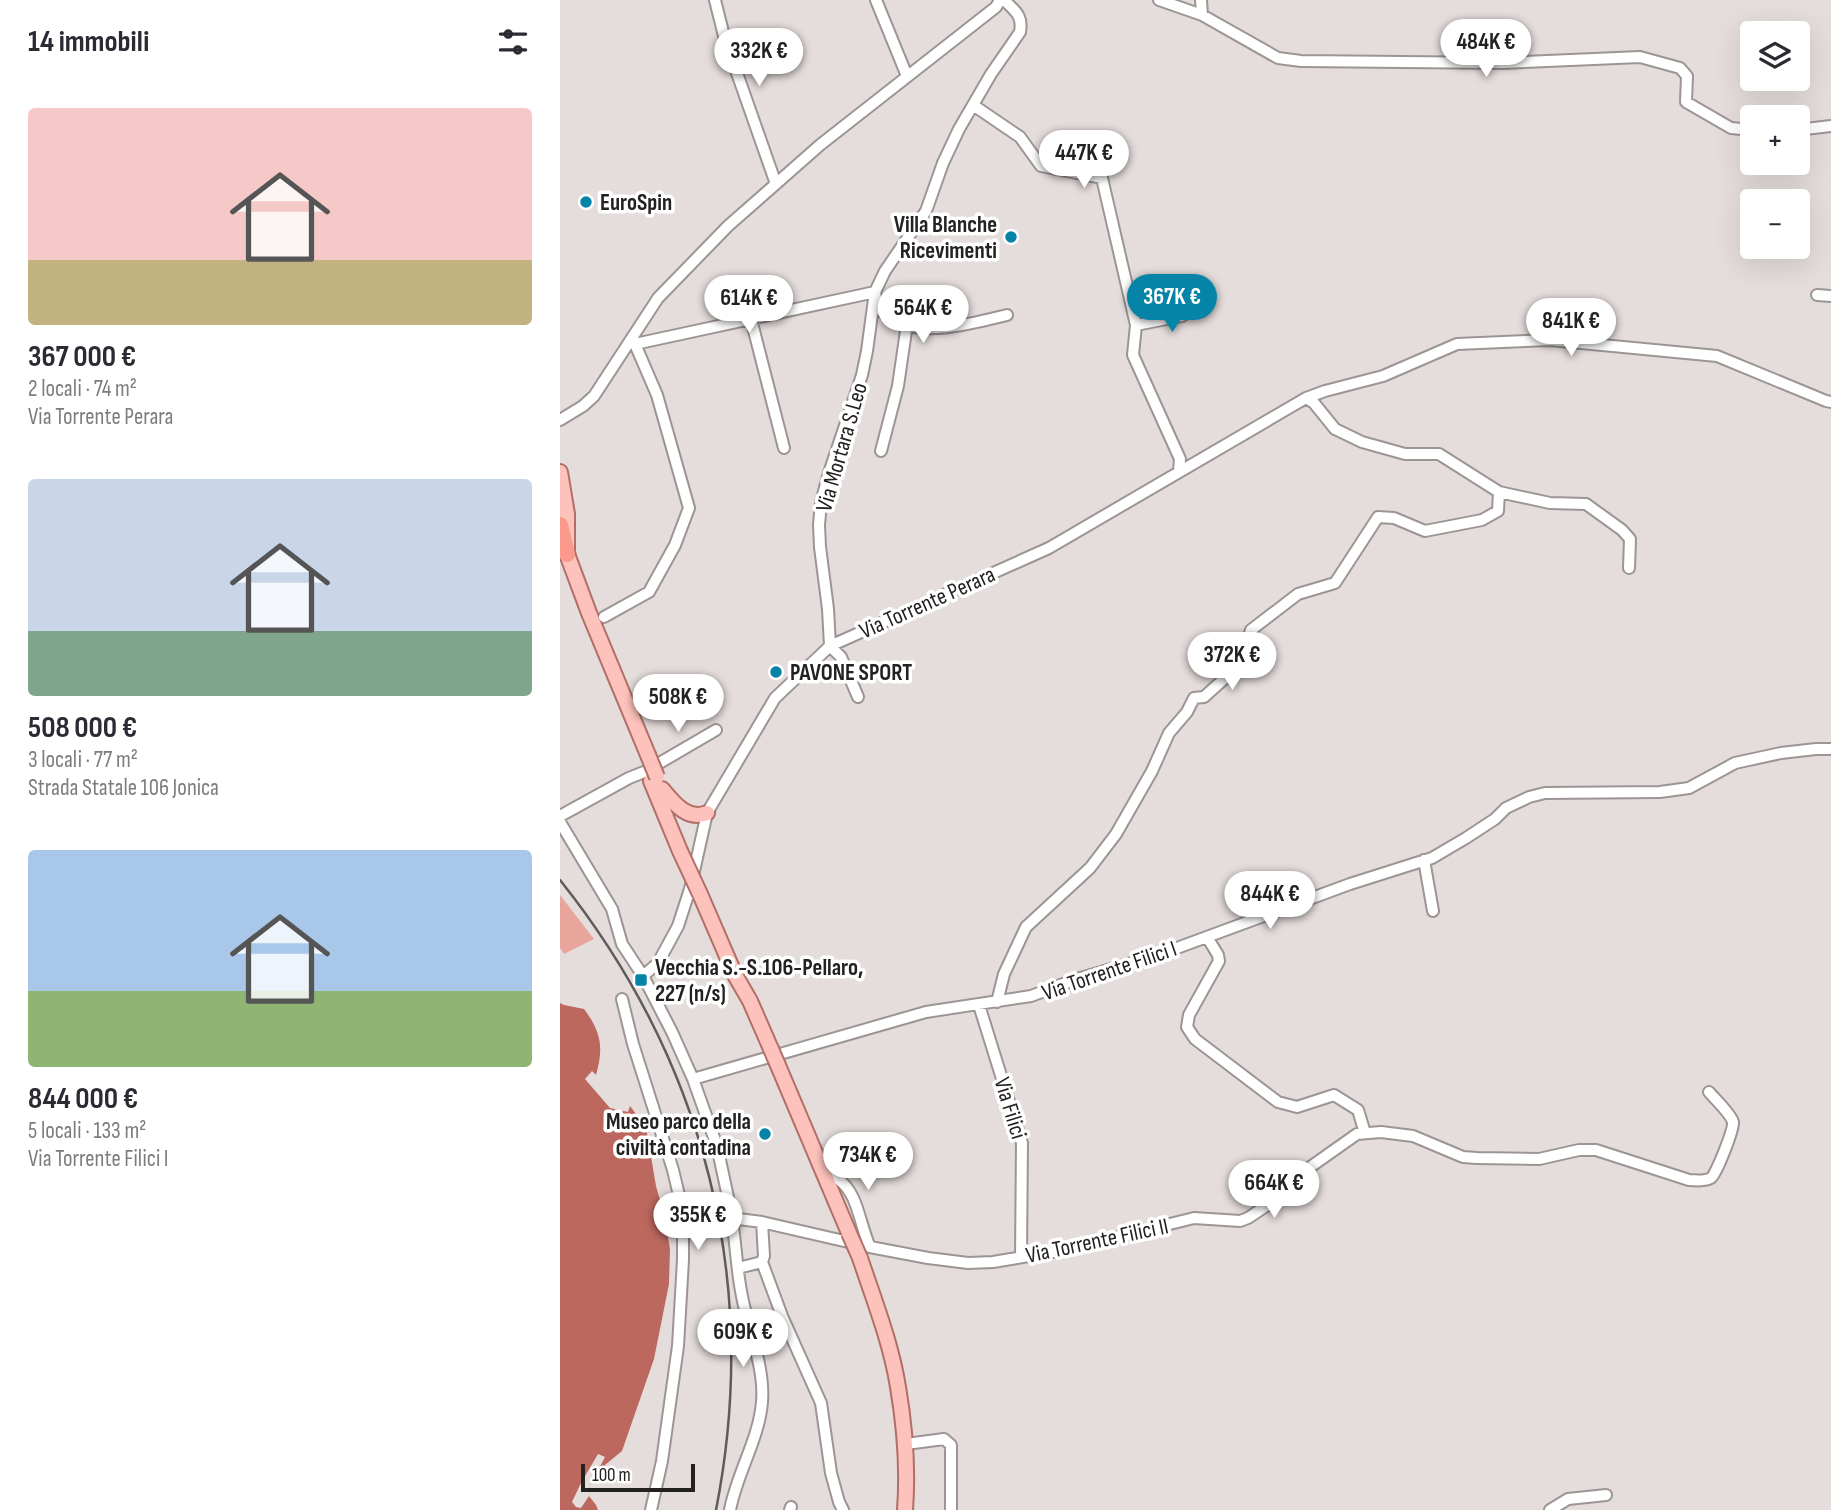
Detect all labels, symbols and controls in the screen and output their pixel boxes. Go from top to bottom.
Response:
pin: 484K € [1429,20,1543,79]
map controls [1740,21,1810,259]
button: layers [1740,21,1810,91]
icon: filters [494,23,532,61]
text: 14 immobili [28,24,149,60]
pin: 332K € [702,28,816,88]
text: 484K € [1456,28,1516,56]
text: 332K € [730,37,788,65]
button: + [1740,105,1810,175]
pin: 447K € [1027,130,1141,190]
text: 447K € [1055,139,1113,167]
icon: home [217,154,343,280]
place label: EuroSpin [600,189,672,217]
button: − [1740,189,1810,259]
marker: EuroSpin [578,194,594,210]
place label: Villa Blanche Ricevimenti [894,211,997,265]
marker: Villa Blanche Ricevimenti [1003,229,1019,245]
pin: 367K € [1115,274,1229,334]
pin: 614K € [692,276,806,335]
text: 367K € [1143,283,1201,311]
text: 614K € [720,284,778,312]
pin: 564K € [866,286,980,345]
text: 564K € [894,294,952,322]
pin: 841K € [1514,298,1628,358]
text: 841K € [1542,307,1600,335]
text: 367 000 € [28,339,136,375]
text: 2 locali · 74 m² [28,375,137,403]
street label: Via Mortara S.Leo [810,380,874,515]
text: Via Torrente Perara [28,403,173,431]
icon: home [217,525,343,651]
street label: Via Torrente Perara [855,561,1000,645]
pin: 372K € [1175,632,1289,692]
text: 372K € [1203,641,1261,669]
place label: PAVONE SPORT [790,659,912,687]
marker: PAVONE SPORT [768,664,784,680]
pin: 508K € [621,674,735,734]
text: 508K € [649,683,707,711]
text: 508 000 € [28,710,137,746]
text: 3 locali · 77 m² [28,746,138,774]
text: Strada Statale 106 Jonica [28,774,219,802]
pin: 844K € [1213,872,1327,931]
text: 844K € [1240,880,1300,908]
icon: home [217,896,343,1022]
street label: Via Torrente Filici I [1038,935,1180,1007]
place label: Vecchia S.-S.106-Pellaro, 227 (n/s) [655,954,863,1008]
marker: Vecchia S.-S.106-Pellaro, 227 (n/s) [633,972,649,988]
street label: Via Filici [987,1074,1033,1143]
text: 844 000 € [28,1081,138,1117]
place label: Museo parco della civiltà contadina [606,1108,751,1162]
text: 5 locali · 133 m² [28,1117,146,1145]
marker: Museo parco della civiltà contadina [757,1126,773,1142]
pin: 734K € [811,1132,925,1192]
text: 734K € [839,1141,897,1169]
text: Via Torrente Filici I [28,1145,168,1173]
pin: 664K € [1217,1160,1331,1220]
text: 664K € [1244,1169,1304,1197]
pin: 355K € [641,1192,755,1252]
text: 355K € [669,1201,727,1229]
street label: Via Torrente Filici II [1023,1212,1171,1270]
pin: 609K € [686,1310,800,1369]
text: 609K € [713,1318,773,1346]
scale bar [581,1461,695,1493]
text: 100 m [592,1464,631,1487]

